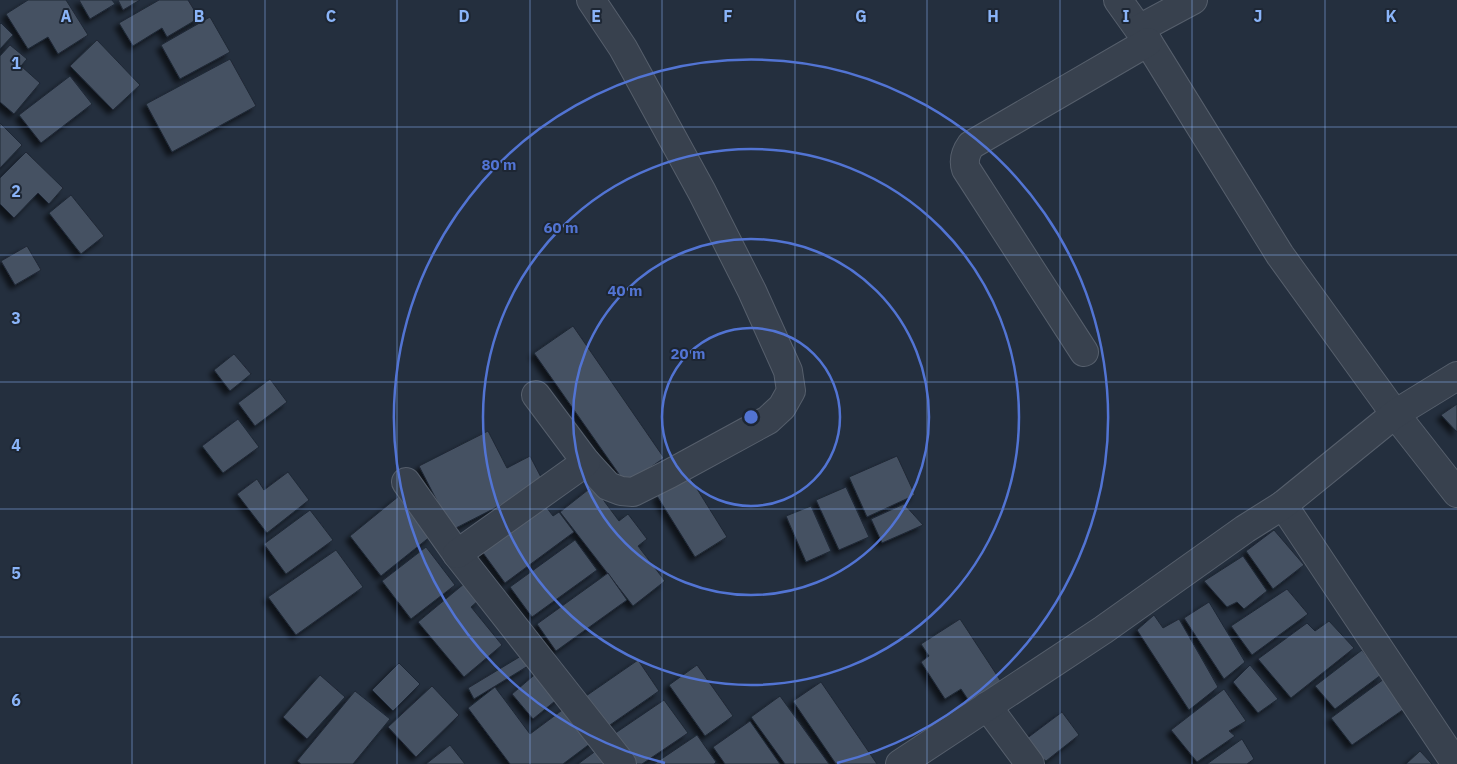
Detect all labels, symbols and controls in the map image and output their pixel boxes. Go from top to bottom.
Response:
text: A [61,6,72,26]
text: B [194,6,205,26]
text: C [326,6,336,26]
text: D [458,6,470,26]
text: E [591,6,601,26]
text: F [723,6,733,26]
text: G [855,6,867,26]
text: H [987,6,999,26]
text: I [1123,6,1130,26]
text: J [1254,6,1262,26]
text: K [1385,6,1397,26]
text: 1 [11,53,21,73]
text: 80 m [482,155,516,174]
text: 2 [11,181,21,201]
text: 60 m [544,218,578,237]
text: 40 m [608,281,642,300]
text: 3 [11,308,21,328]
text: 20 m [671,344,705,363]
centre of rings [742,408,760,426]
text: 4 [11,435,21,455]
text: 5 [11,563,21,583]
text: 6 [11,690,21,710]

